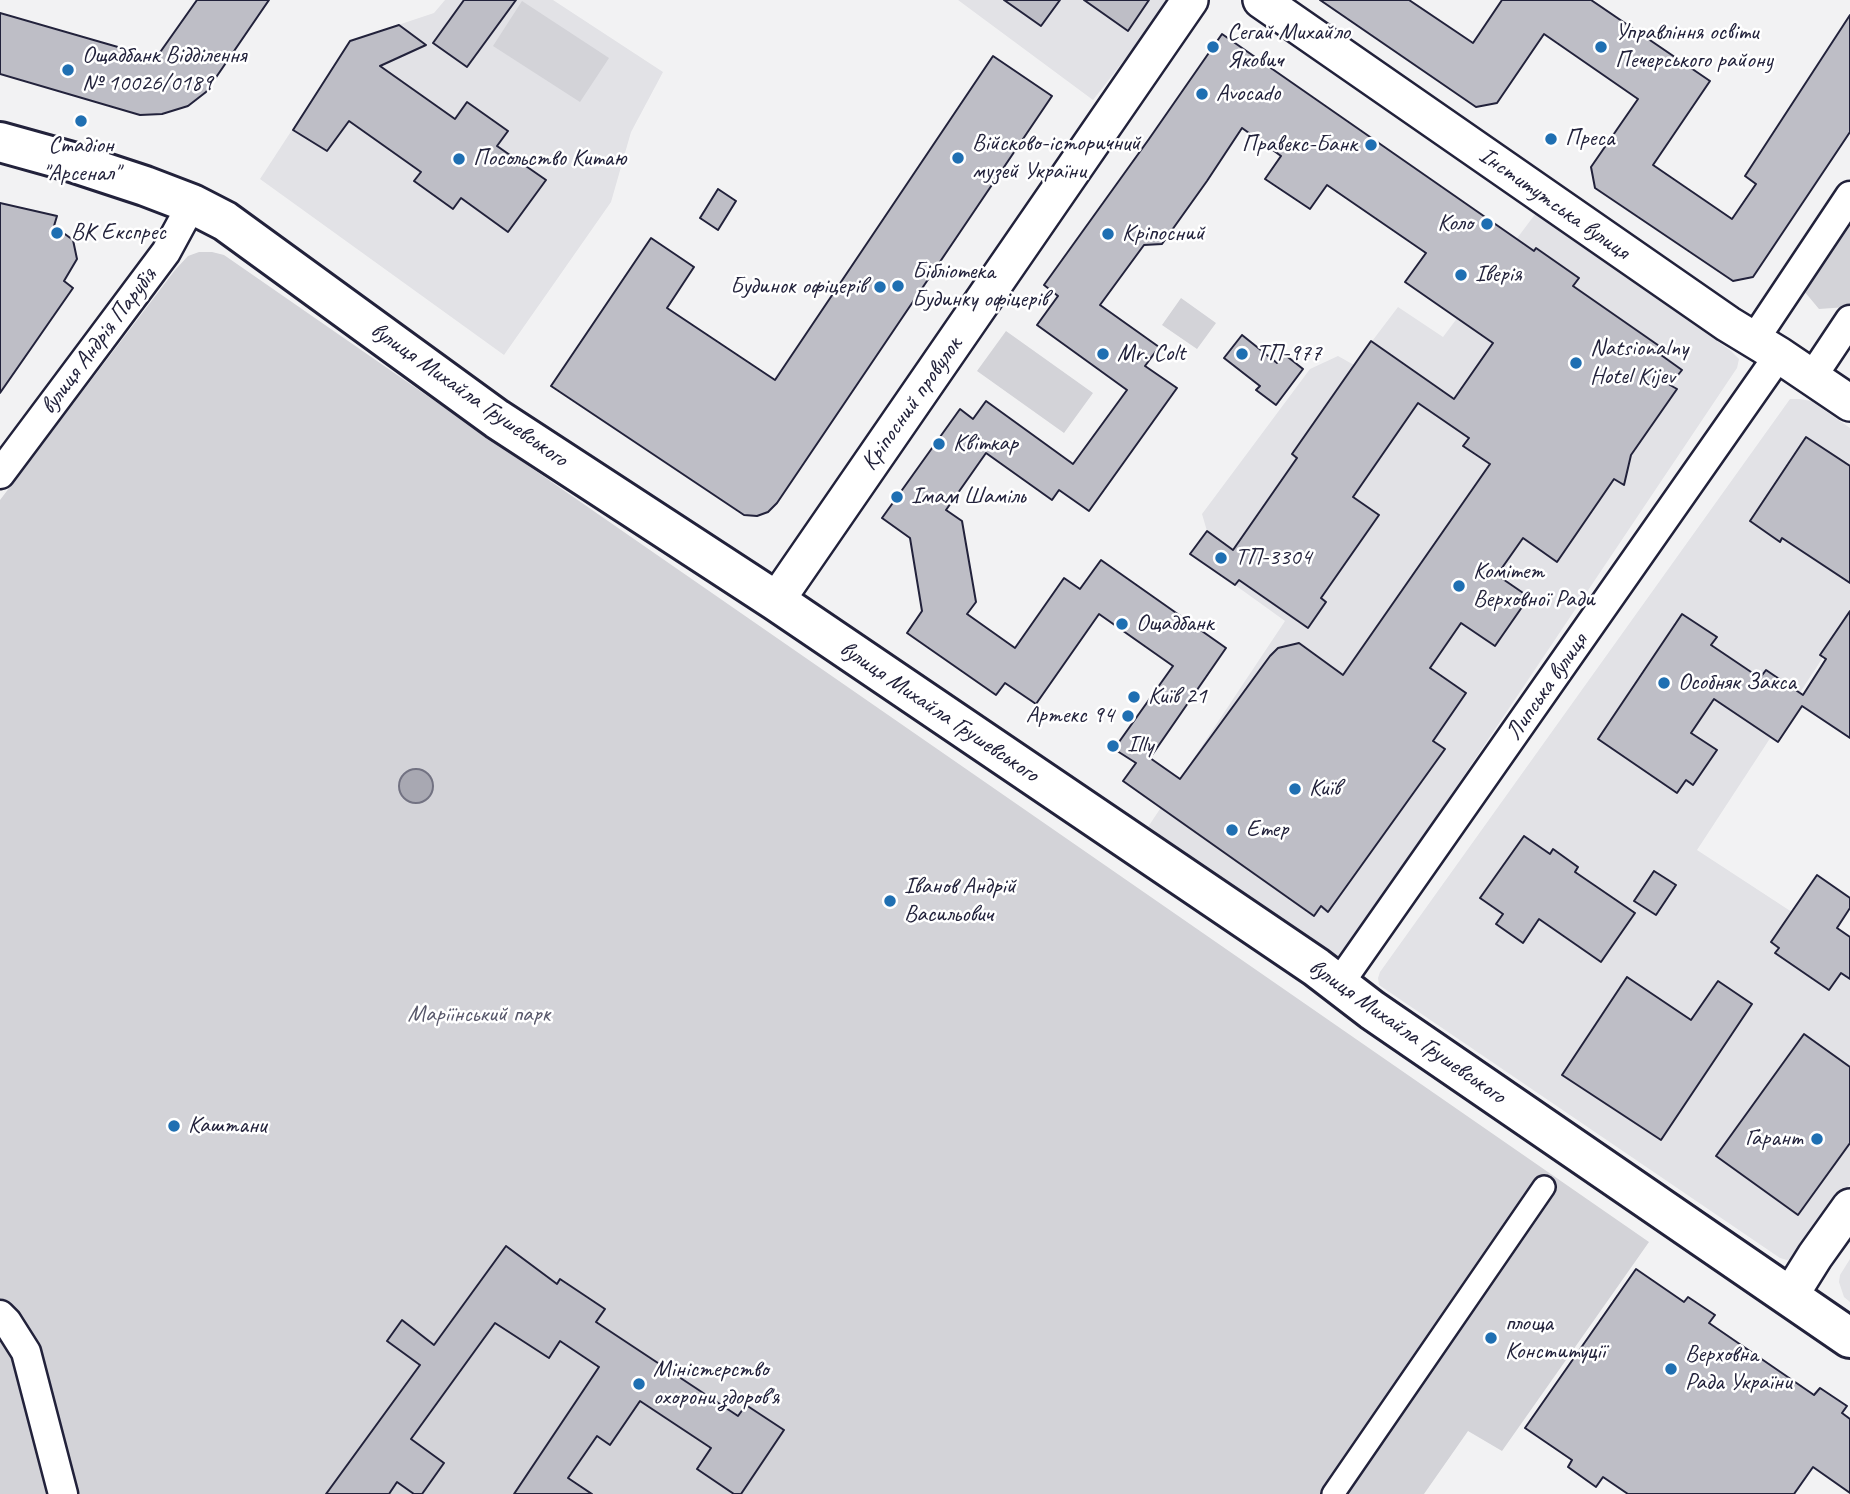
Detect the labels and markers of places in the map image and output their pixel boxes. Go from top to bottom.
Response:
place label: Сегай Михайло Якович [1227,19,1350,75]
place label: Управління освіти Печерського району [1615,19,1773,75]
marker: Сегай Михайло Якович [1205,39,1221,55]
marker: Управління освіти Печерського району [1593,39,1609,55]
place label: Ощадбанк Відділення № 10026/0189 [82,42,246,98]
marker: Ощадбанк Відділення № 10026/0189 [60,62,76,78]
place label: Avocado [1216,80,1280,108]
marker: Avocado [1194,86,1210,102]
marker: Стадіон "Арсенал" [73,113,89,129]
place label: Преса [1565,125,1614,153]
place label: Війсково-історичний музей України [972,130,1140,186]
place label: Правекс-Банк [1242,131,1357,159]
marker: Преса [1543,131,1559,147]
place label: Стадіон "Арсенал" [43,132,119,188]
marker: Правекс-Банк [1363,137,1379,153]
place label: Посольство Китаю [473,145,626,173]
marker: Війсково-історичний музей України [950,150,966,166]
marker: Посольство Китаю [451,151,467,167]
place label: Коло [1438,210,1473,238]
marker: Коло [1479,216,1495,232]
place label: ВК Експрес [71,219,166,247]
place label: Кріпосний [1122,220,1205,248]
marker: ВК Експрес [49,225,65,241]
marker: Кріпосний [1100,226,1116,242]
place label: Бібліотека Будинку офіцерів [912,258,1048,314]
place label: Іверія [1475,261,1522,289]
marker: Іверія [1453,267,1469,283]
place label: Будинок офіцерів [730,273,866,301]
marker: Бібліотека Будинку офіцерів [890,278,906,294]
marker: Будинок офіцерів [872,279,888,295]
place label: Natsionalny Hotel Kijev [1590,335,1688,391]
place label: Mr. Colt [1117,340,1185,368]
place label: ТП-977 [1256,340,1322,368]
marker: Mr. Colt [1095,346,1111,362]
marker: ТП-977 [1234,346,1250,362]
marker: Natsionalny Hotel Kijev [1568,355,1584,371]
place label: Квіткар [953,430,1018,458]
marker: Квіткар [931,436,947,452]
place label: Імам Шаміль [911,483,1025,511]
marker: Імам Шаміль [889,489,905,505]
place label: ТП-3304 [1235,544,1311,572]
marker: ТП-3304 [1213,550,1229,566]
place label: Комітет Верховної Ради [1473,558,1595,614]
marker: Комітет Верховної Ради [1451,578,1467,594]
place label: Ощадбанк [1136,610,1214,638]
marker: Ощадбанк [1114,616,1130,632]
place label: Особняк Закса [1678,669,1796,697]
marker: Особняк Закса [1656,675,1672,691]
place label: Київ 21 [1148,683,1207,711]
marker: Київ 21 [1126,689,1142,705]
place label: Артекс 94 [1026,702,1114,730]
marker: Артекс 94 [1120,708,1136,724]
place label: Illy [1127,732,1153,760]
marker: Illy [1105,738,1121,754]
place label: Київ [1309,775,1340,803]
marker: Київ [1287,781,1303,797]
place label: Етер [1246,816,1288,844]
marker: Етер [1224,822,1240,838]
place label: Іванов Андрій Васильович [904,873,1016,929]
marker: Іванов Андрій Васильович [882,893,898,909]
place label: Каштани [188,1112,266,1140]
marker: Каштани [166,1118,182,1134]
place label: Гарант [1745,1125,1803,1153]
marker: Гарант [1809,1131,1825,1147]
place label: площа Конституції [1505,1310,1605,1366]
marker: площа Конституції [1483,1330,1499,1346]
place label: Верховна Рада України [1685,1341,1792,1397]
place label: Міністерство охорони здоров'я [653,1356,779,1412]
marker: Верховна Рада України [1663,1361,1679,1377]
marker: Міністерство охорони здоров'я [631,1376,647,1392]

